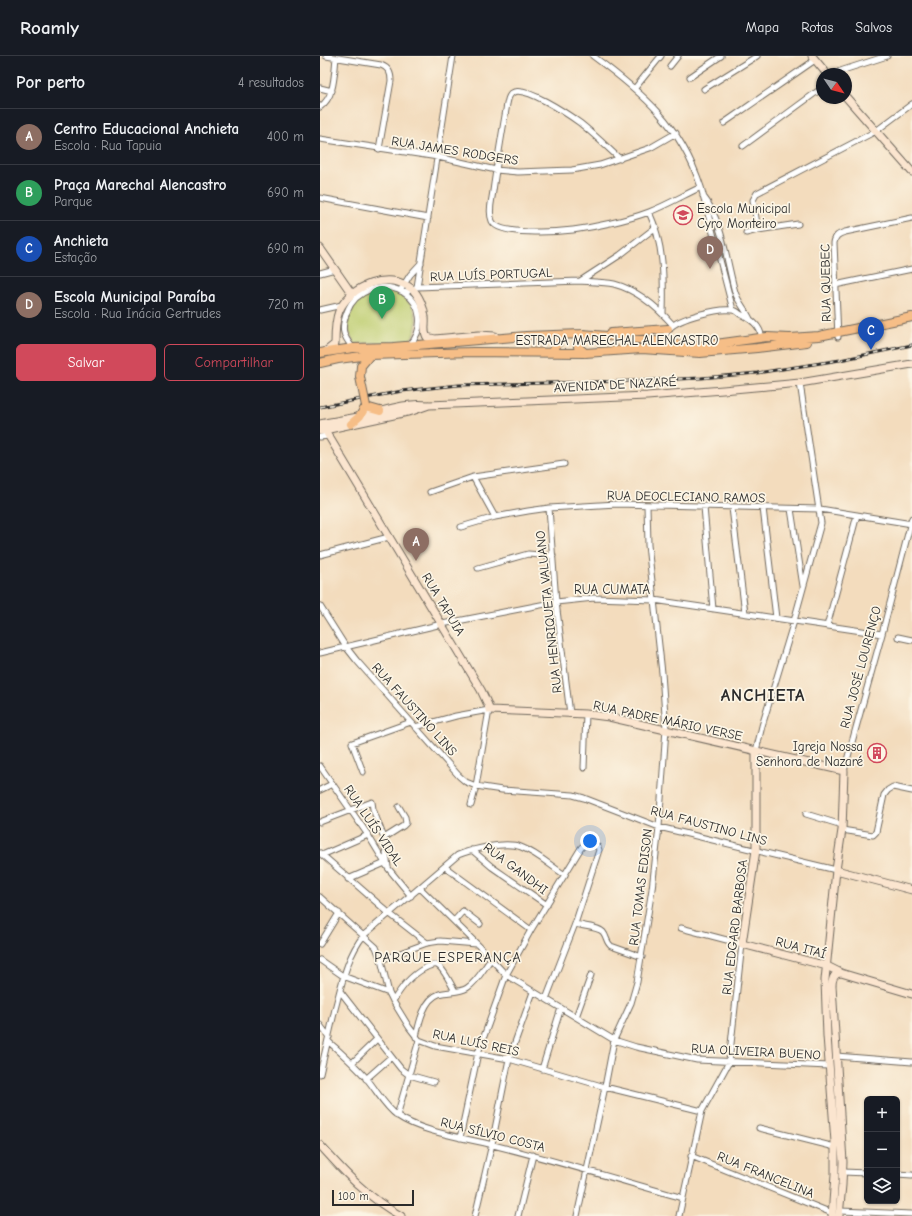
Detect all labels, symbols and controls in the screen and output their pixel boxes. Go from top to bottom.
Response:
text: Roamly [20,17,79,39]
text: Mapa [746,19,779,36]
text: Rotas [801,19,833,36]
text: Salvos [855,19,892,36]
north arrow [816,68,852,104]
text: Por perto [16,73,85,92]
text: 4 resultados [238,75,304,90]
text: Centro Educacional Anchieta [54,120,239,138]
text: A [25,129,33,144]
text: 400 m [267,129,304,144]
street label: RUA JAMES RODGERS [390,133,520,168]
text: Escola · Rua Tapuia [54,138,162,153]
text: Praça Marechal Alencastro [54,176,227,194]
text: B [25,185,33,200]
text: 690 m [267,185,304,200]
text: Parque [54,194,92,209]
place label: Escola Municipal Cyro Monteiro [697,201,791,231]
school or university icon: Escola Municipal Cyro Monteiro [672,204,694,226]
text: Anchieta [54,232,109,250]
pin: D [697,236,723,269]
text: C [25,241,33,256]
text: 690 m [267,241,304,256]
street label: RUA QUEBEC [817,244,834,322]
text: Estação [54,250,97,265]
street label: RUA LUÍS PORTUGAL [429,264,553,284]
pin: B [369,286,395,319]
text: Escola Municipal Paraíba [54,288,216,306]
text: D [25,297,33,312]
text: 720 m [268,297,304,312]
text: Escola · Rua Inácia Gertrudes [54,306,221,321]
pin: C [858,317,884,350]
street label: ESTRADA MARECHAL ALENCASTRO [516,333,718,348]
button: Salvar [16,344,156,381]
button: Compartilhar [164,344,304,381]
street label: AVENIDA DE NAZARÉ [553,373,677,395]
street label: RUA DEOCLECIANO RAMOS [607,488,765,505]
pin: A [403,528,429,561]
street label: RUA HENRIQUETA VALUANO [533,530,564,694]
street label: RUA TAPUIA [419,570,468,639]
street label: RUA CUMATA [574,582,650,597]
street label: RUA JOSÉ LOURENÇO [836,604,884,730]
street label: RUA FAUSTINO LINS [369,660,460,759]
district label: ANCHIETA [721,686,805,705]
street label: RUA PADRE MÁRIO VERSE [592,696,744,744]
place label: Igreja Nossa Senhora de Nazaré [756,739,863,769]
building icon: Igreja Nossa Senhora de Nazaré [866,742,888,764]
street label: RUA LUÍS VIDAL [341,781,407,869]
street label: RUA FAUSTINO LINS [649,803,769,848]
street label: RUA TOMAS EDISON [626,828,655,946]
your location [580,831,600,851]
street label: RUA GANDHI [481,839,551,897]
street label: RUA EDGARD BARBOSA [719,858,750,996]
street label: RUA ITAÍ [774,933,828,961]
district label: PARQUE ESPERANÇA [374,949,522,966]
street label: RUA LUÍS REIS [431,1025,521,1059]
street label: RUA OLIVEIRA BUENO [691,1041,821,1062]
map controls [864,1096,900,1204]
button: + [864,1096,900,1132]
street label: RUA SÍLVIO COSTA [439,1113,547,1155]
button: − [864,1132,900,1168]
street label: RUA FRANCELINA [715,1148,817,1201]
button: layers [864,1168,900,1204]
scale bar [332,1188,414,1207]
text: 100 m [338,1190,369,1203]

